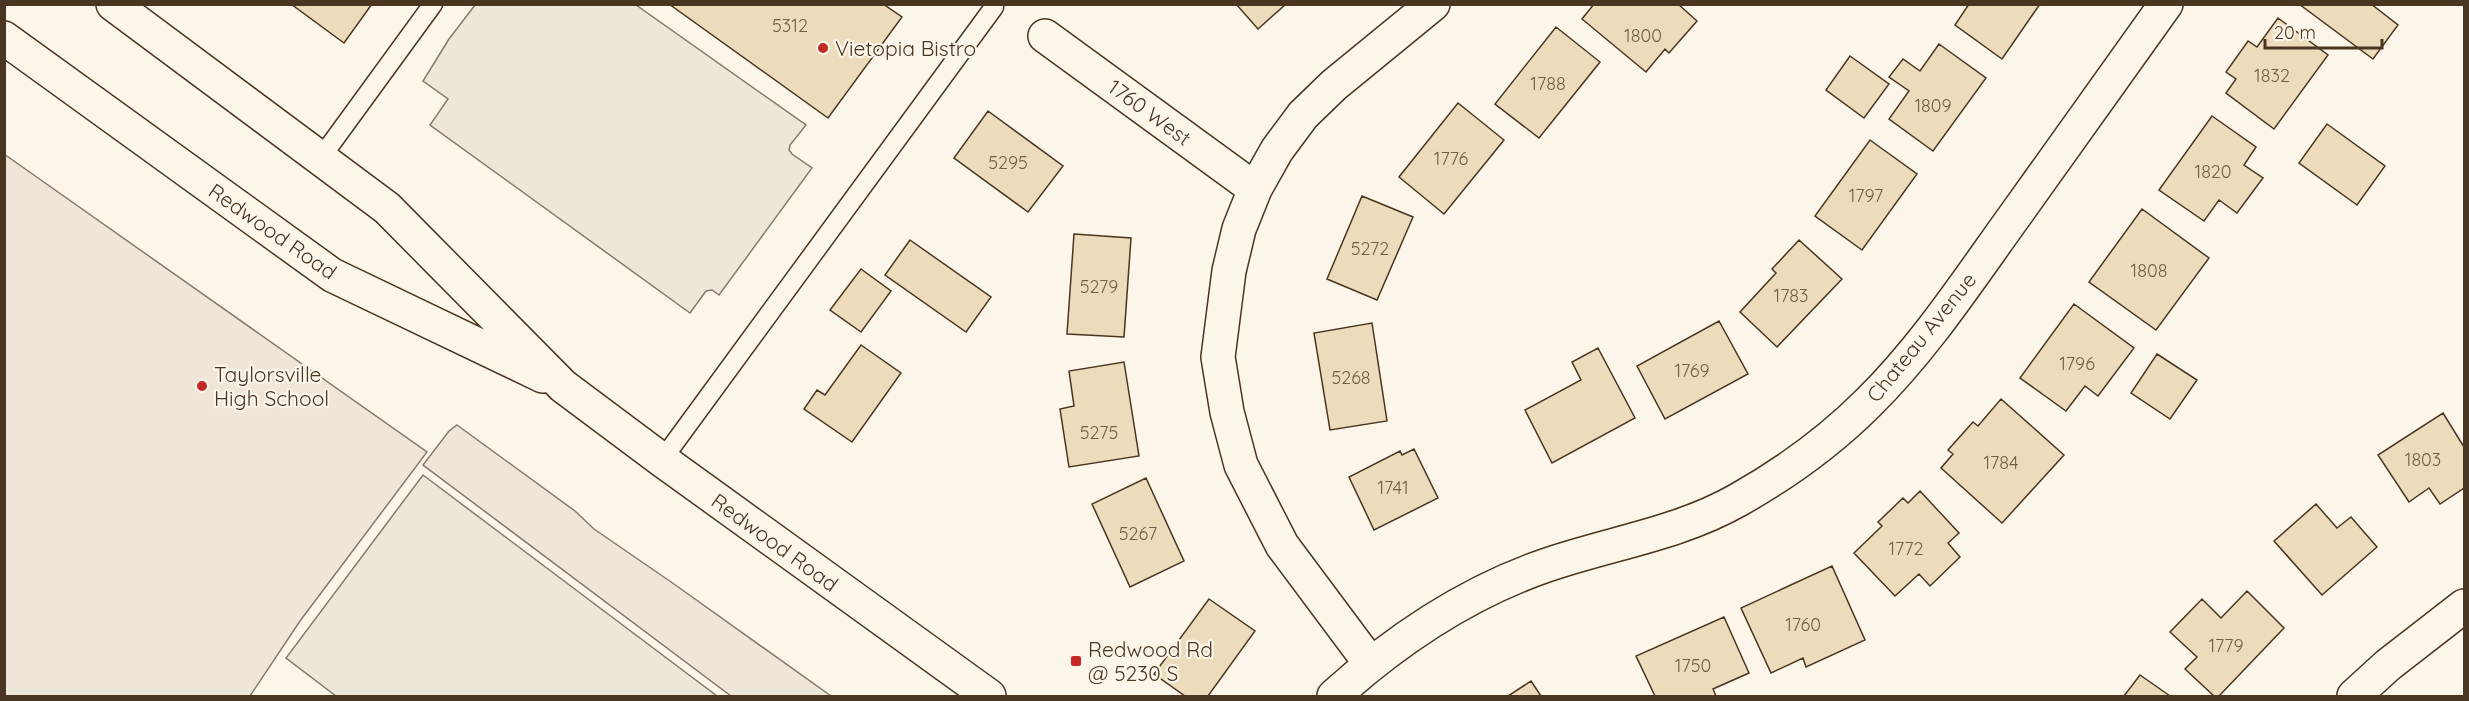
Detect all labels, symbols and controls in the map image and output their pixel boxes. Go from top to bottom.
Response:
scale bar [2265,12,2382,50]
house number: 5312 [772,14,808,37]
text: 20 m [2274,21,2316,44]
house number: 1800 [1624,24,1662,47]
place label: Vietopia Bistro [835,35,976,61]
marker: Vietopia Bistro [816,41,830,55]
house number: 1832 [2254,64,2290,87]
house number: 1788 [1530,72,1566,95]
street label: 1760 West [1103,73,1197,151]
house number: 1809 [1914,94,1952,117]
house number: 1776 [1434,147,1468,170]
house number: 5295 [988,151,1028,174]
house number: 1820 [2194,160,2232,183]
street label: Redwood Road [204,177,342,285]
house number: 1797 [1849,184,1883,207]
house number: 5272 [1351,237,1389,260]
house number: 1808 [2131,259,2167,282]
street label: Chateau Avenue [1861,267,1981,407]
house number: 5279 [1080,275,1118,298]
house number: 1783 [1773,284,1809,307]
house number: 1796 [2059,352,2095,375]
house number: 1769 [1674,359,1710,382]
place label: Taylorsville High School [214,361,329,411]
house number: 5268 [1331,366,1371,389]
marker: Taylorsville High School [195,379,209,393]
house number: 5275 [1080,421,1118,444]
house number: 1803 [2405,448,2441,471]
house number: 1784 [1983,451,2019,474]
house number: 1741 [1377,476,1409,499]
street label: Redwood Road [707,487,843,597]
house number: 5267 [1119,522,1157,545]
house number: 1772 [1888,537,1924,560]
house number: 1760 [1785,613,1821,636]
house number: 1779 [2208,634,2244,657]
place label: Redwood Rd @ 5230 S [1088,636,1213,686]
marker: Redwood Rd @ 5230 S [1069,654,1083,668]
house number: 1750 [1675,654,1711,677]

